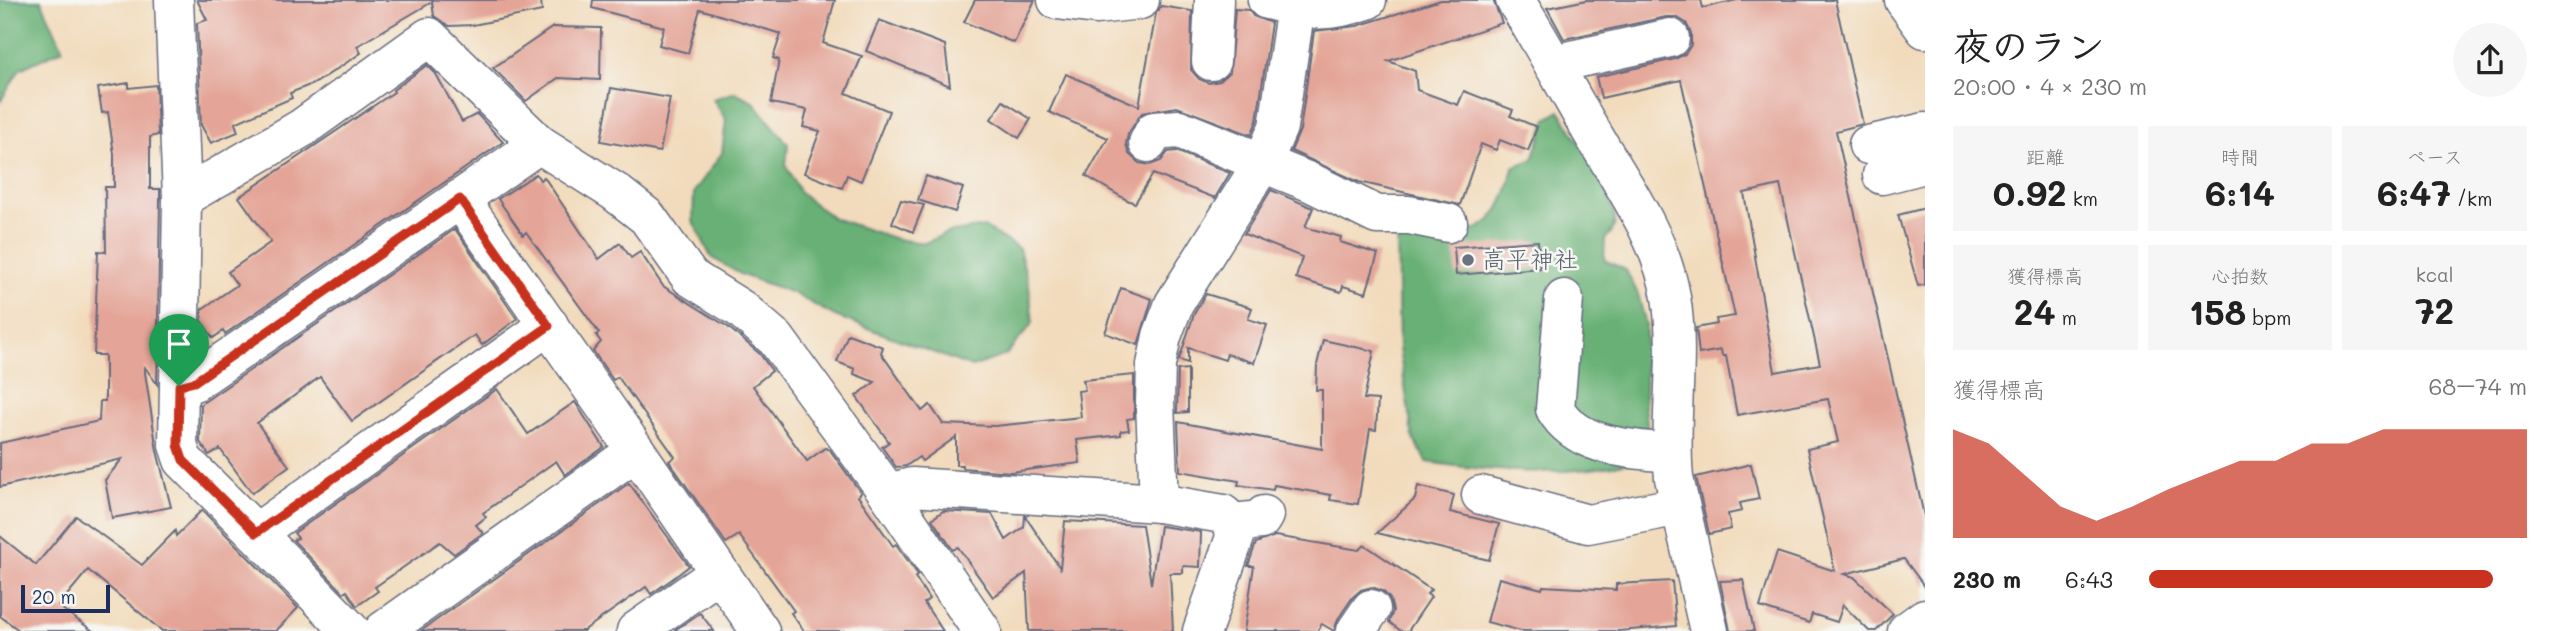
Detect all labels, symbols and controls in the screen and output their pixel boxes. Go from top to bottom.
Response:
text: 夜のラン [1953,20,2105,70]
button: share [2453,23,2527,97]
text: 20:00 · 4 × 230 m [1953,71,2147,101]
text: 距離 [2026,144,2064,169]
text: 時間 [2221,144,2259,169]
text: ペース [2407,144,2463,169]
text: 0.92 [1993,169,2067,215]
text: 6:14 [2205,169,2275,215]
text: 6:47 [2377,169,2451,215]
text: km [2067,186,2098,211]
text: /km [2451,186,2492,211]
place label: 高平神社 [1482,243,1578,274]
marker: 高平神社 [1460,252,1476,268]
text: kcal [2416,262,2454,287]
text: 獲得標高 [2007,263,2083,288]
text: 心拍数 [2211,263,2269,288]
text: 72 [2415,287,2454,333]
text: 24 [2014,288,2056,334]
text: 158 [2189,288,2246,334]
text: m [2056,305,2077,330]
text: bpm [2246,305,2291,330]
pin [149,314,209,386]
icon: arrive [160,325,198,363]
text: 68–74 m [2428,371,2527,401]
text: 獲得標高 [1953,374,2045,404]
text: 230 m [1953,564,2021,594]
text: 6:43 [2065,564,2113,594]
scale bar [21,582,110,614]
text: 20 m [32,584,76,609]

